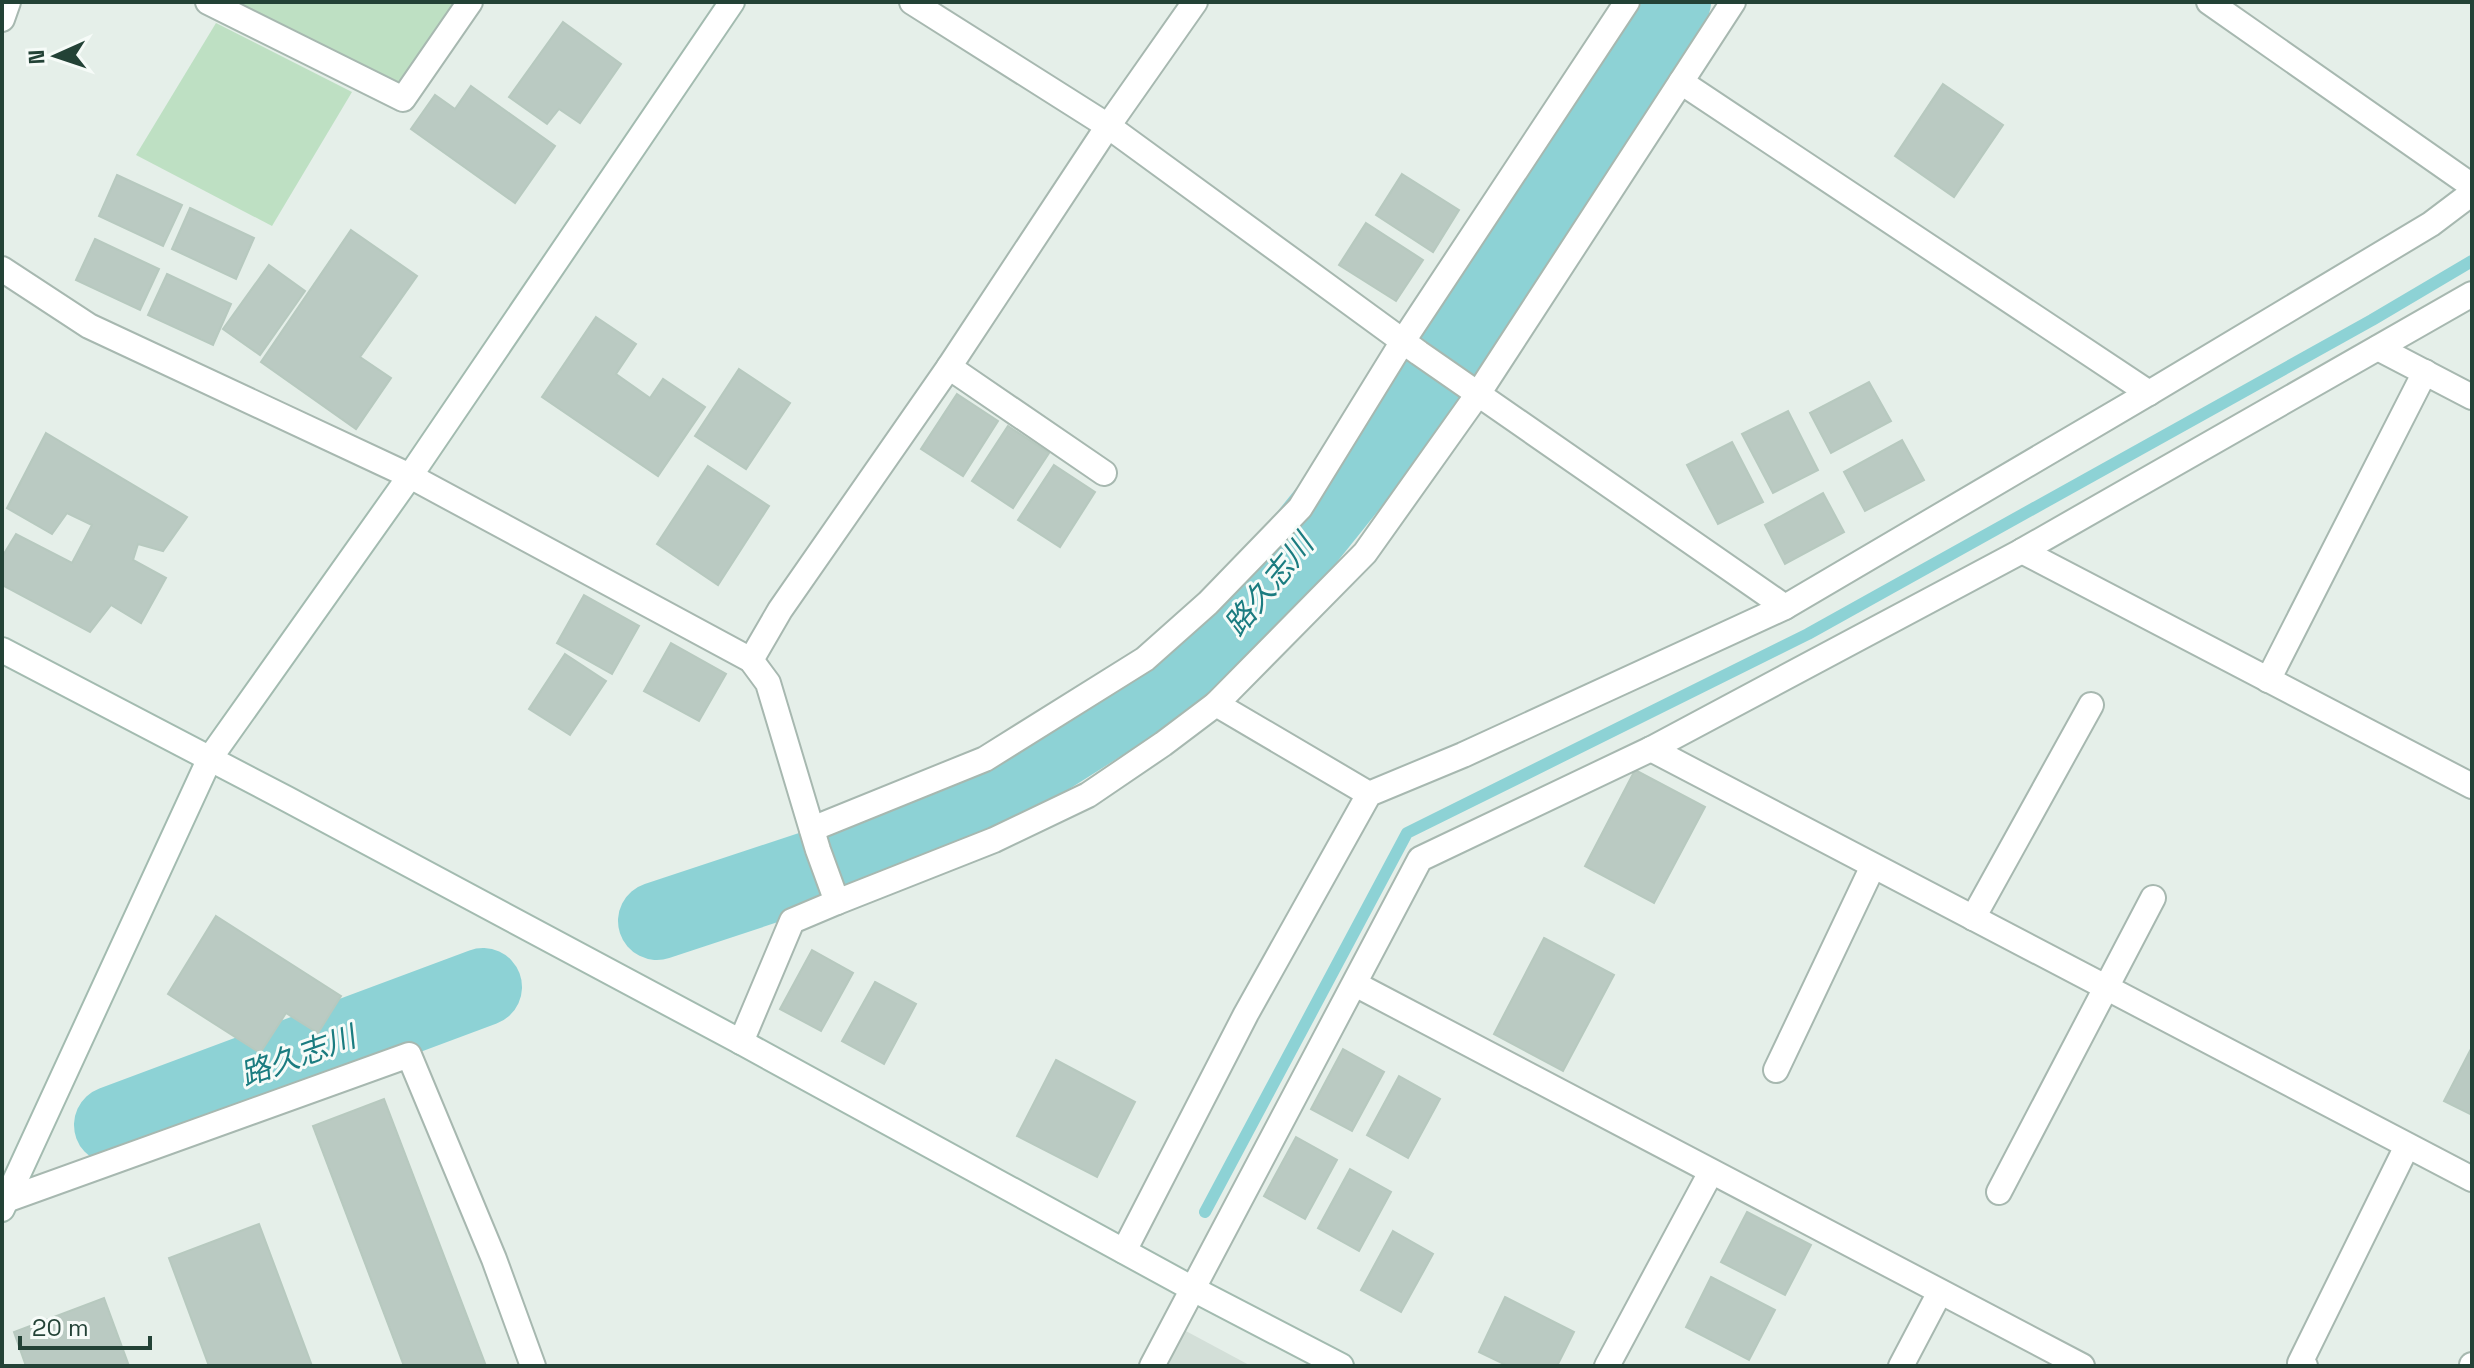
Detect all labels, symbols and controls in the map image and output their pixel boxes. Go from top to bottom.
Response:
north arrow [16,16,96,96]
text: N [22,49,50,65]
water label: 路久志川 [1216,523,1323,644]
water label: 路久志川 [235,1016,364,1094]
scale bar [20,1300,150,1350]
text: 20 m [32,1312,89,1343]

